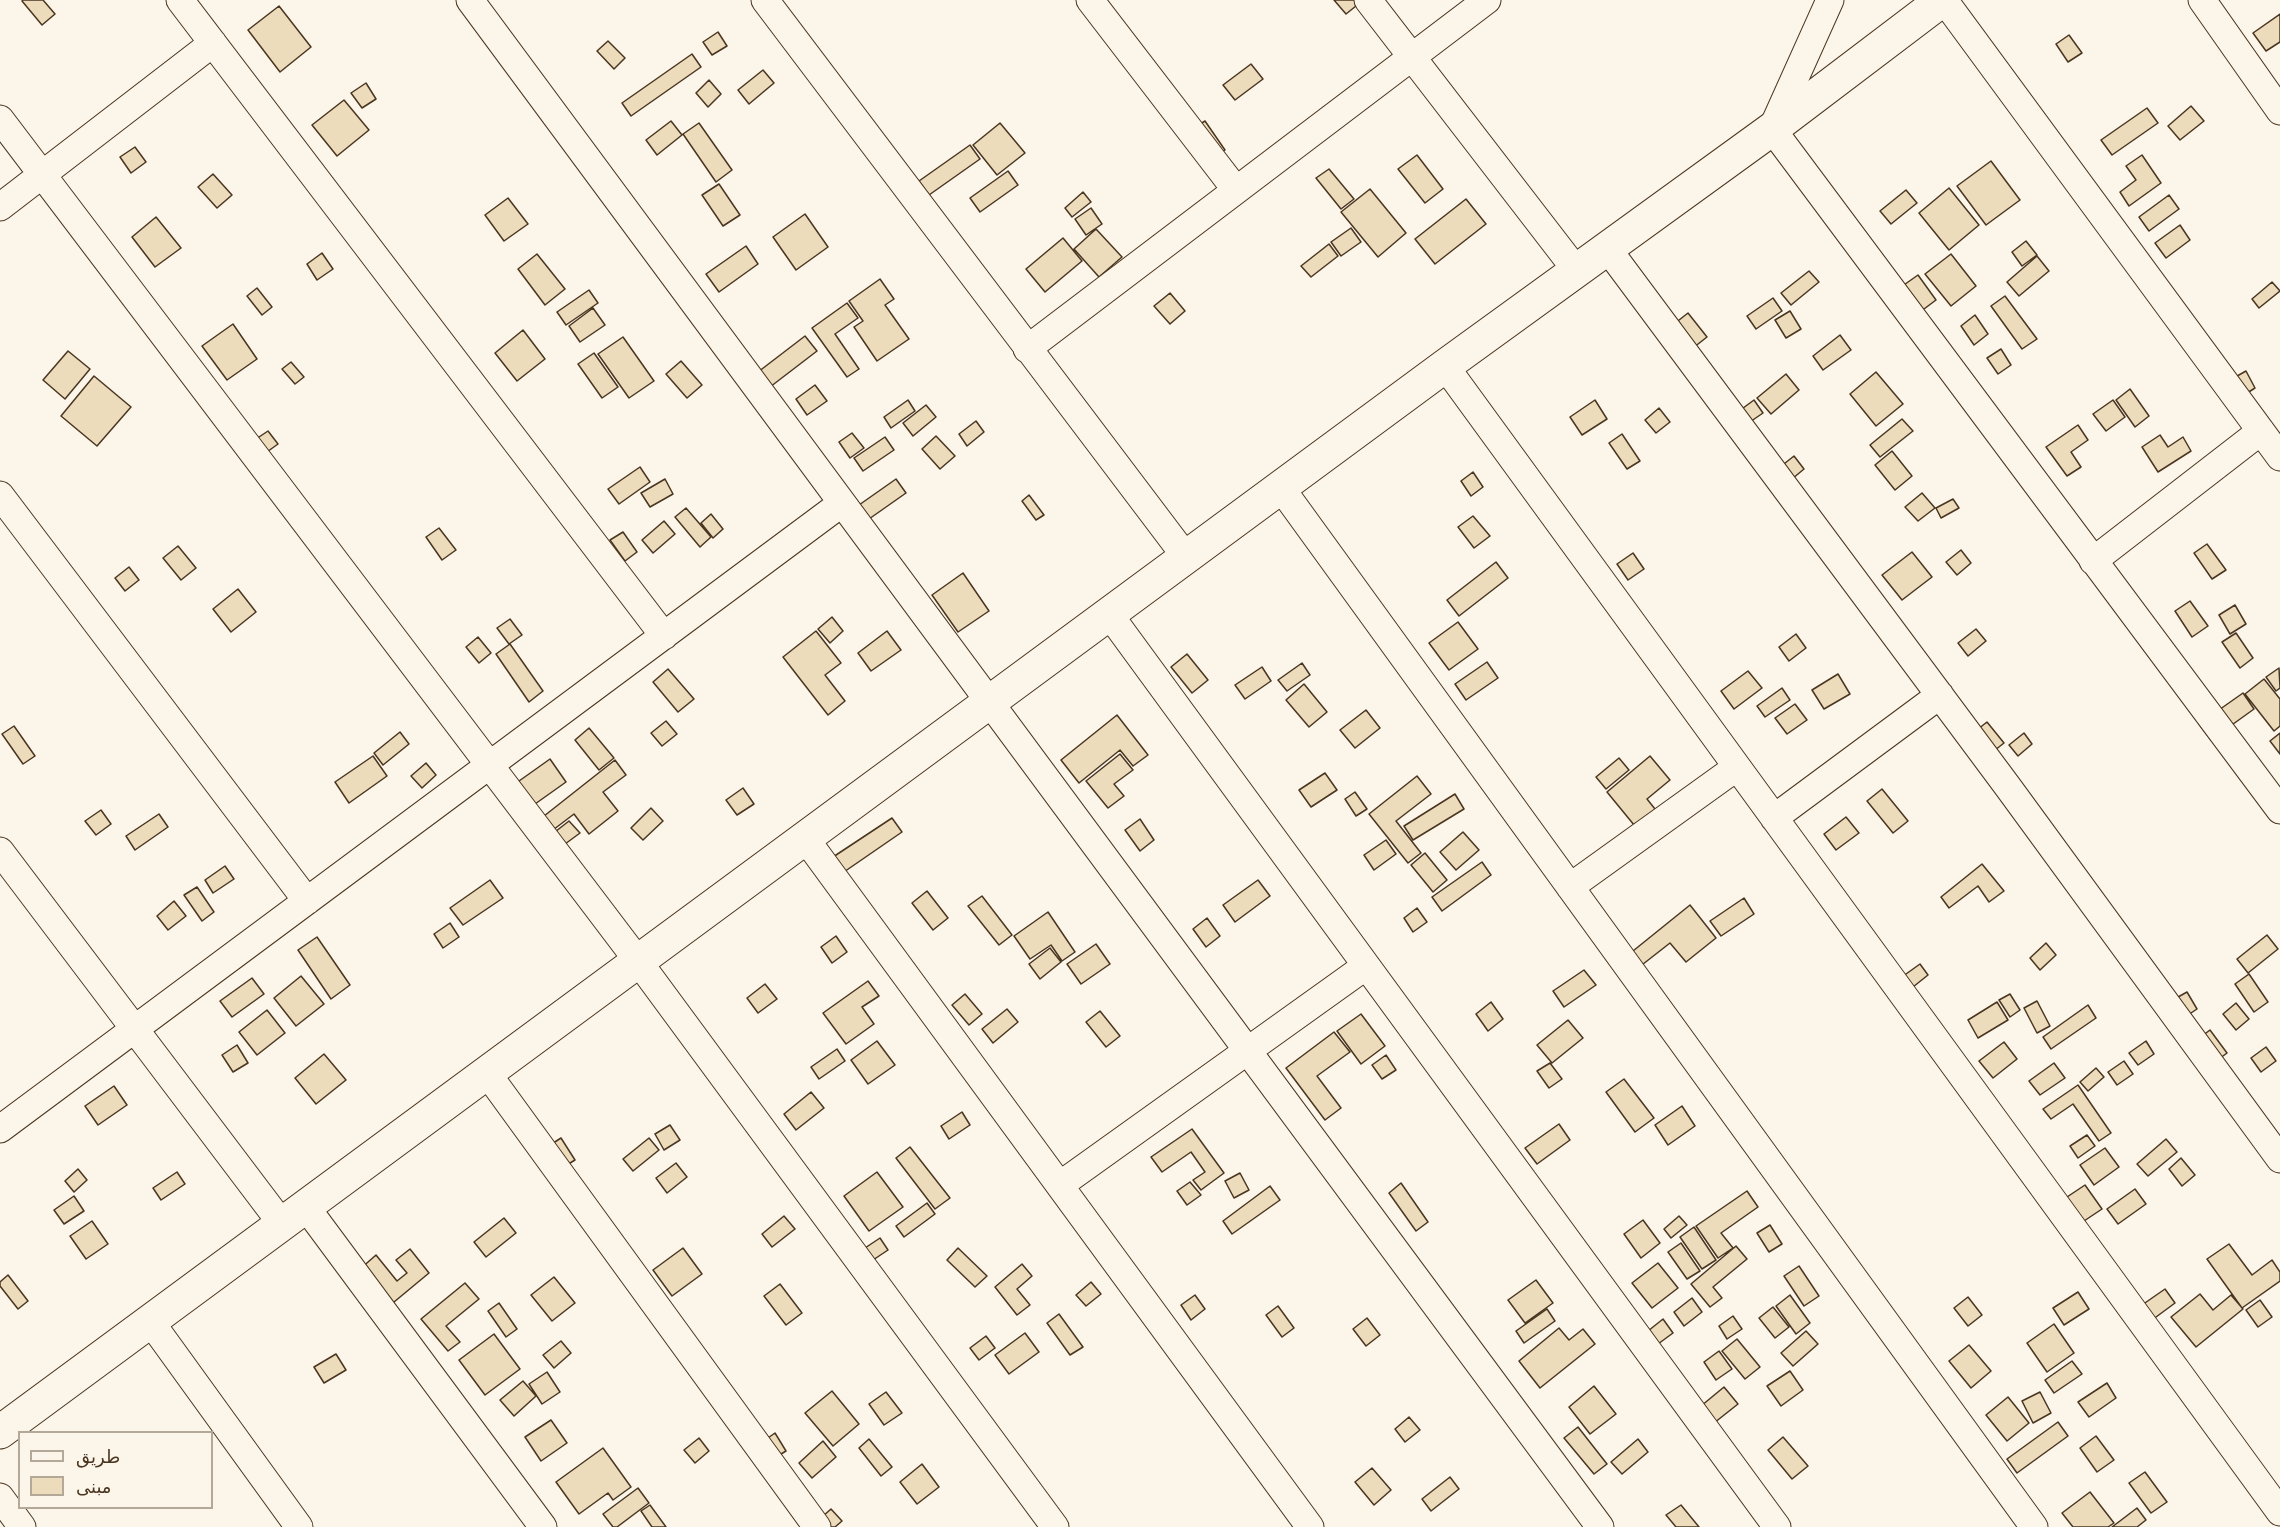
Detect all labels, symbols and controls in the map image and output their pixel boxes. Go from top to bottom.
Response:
legend [18,1431,213,1509]
text: طريق [76,1446,120,1467]
text: مبنى [76,1476,112,1497]

